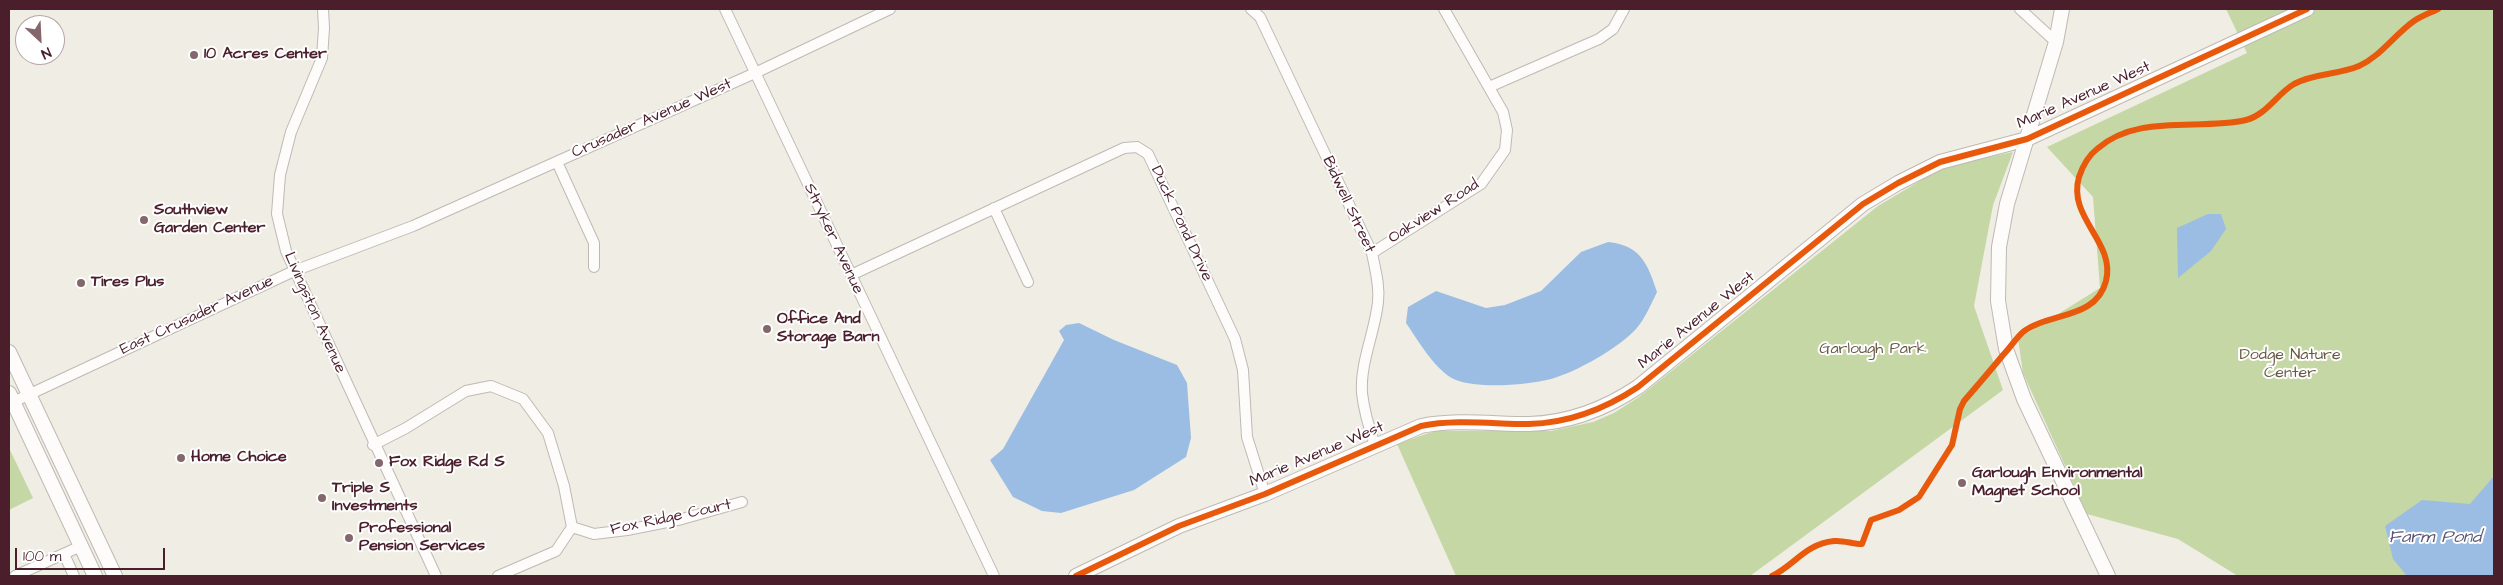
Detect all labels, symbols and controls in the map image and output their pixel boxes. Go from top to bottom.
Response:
north arrow [15,15,65,65]
text: N [38,42,54,64]
place label: 10 Acres Center [204,45,327,65]
marker: 10 Acres Center [188,49,200,61]
street label: Marie Avenue West [2014,58,2154,134]
street label: Crusader Avenue West [569,75,735,163]
street label: Bidwell Street [1317,154,1379,256]
street label: Duck Pond Drive [1146,163,1216,285]
street label: Oakview Road [1385,176,1483,248]
street label: Stryker Avenue [799,181,867,297]
place label: Southview Garden Center [154,201,265,239]
marker: Southview Garden Center [138,214,150,226]
street label: Livingston Avenue [279,250,349,376]
street label: Marie Avenue West [1635,268,1759,374]
street label: East Crusader Avenue [117,272,277,360]
place label: Tires Plus [91,273,164,293]
marker: Tires Plus [75,277,87,289]
place label: Office And Storage Barn [777,310,879,348]
marker: Office And Storage Barn [761,323,773,335]
park label: Garlough Park [1819,340,1927,360]
park label: Dodge Nature Center [2239,346,2341,384]
street label: Marie Avenue West [1247,418,1387,492]
place label: Home Choice [191,448,287,468]
marker: Home Choice [175,452,187,464]
place label: Fox Ridge Rd S [389,453,505,473]
marker: Fox Ridge Rd S [373,457,385,469]
place label: Garlough Environmental Magnet School [1972,464,2143,502]
marker: Garlough Environmental Magnet School [1956,477,1968,489]
place label: Triple S Investments [332,479,417,517]
marker: Triple S Investments [316,492,328,504]
street label: Fox Ridge Court [609,496,733,540]
place label: Professional Pension Services [359,519,485,557]
water label: Farm Pond [2389,527,2481,549]
marker: Professional Pension Services [343,532,355,544]
scale bar [18,538,168,570]
text: 100 m [23,546,62,567]

